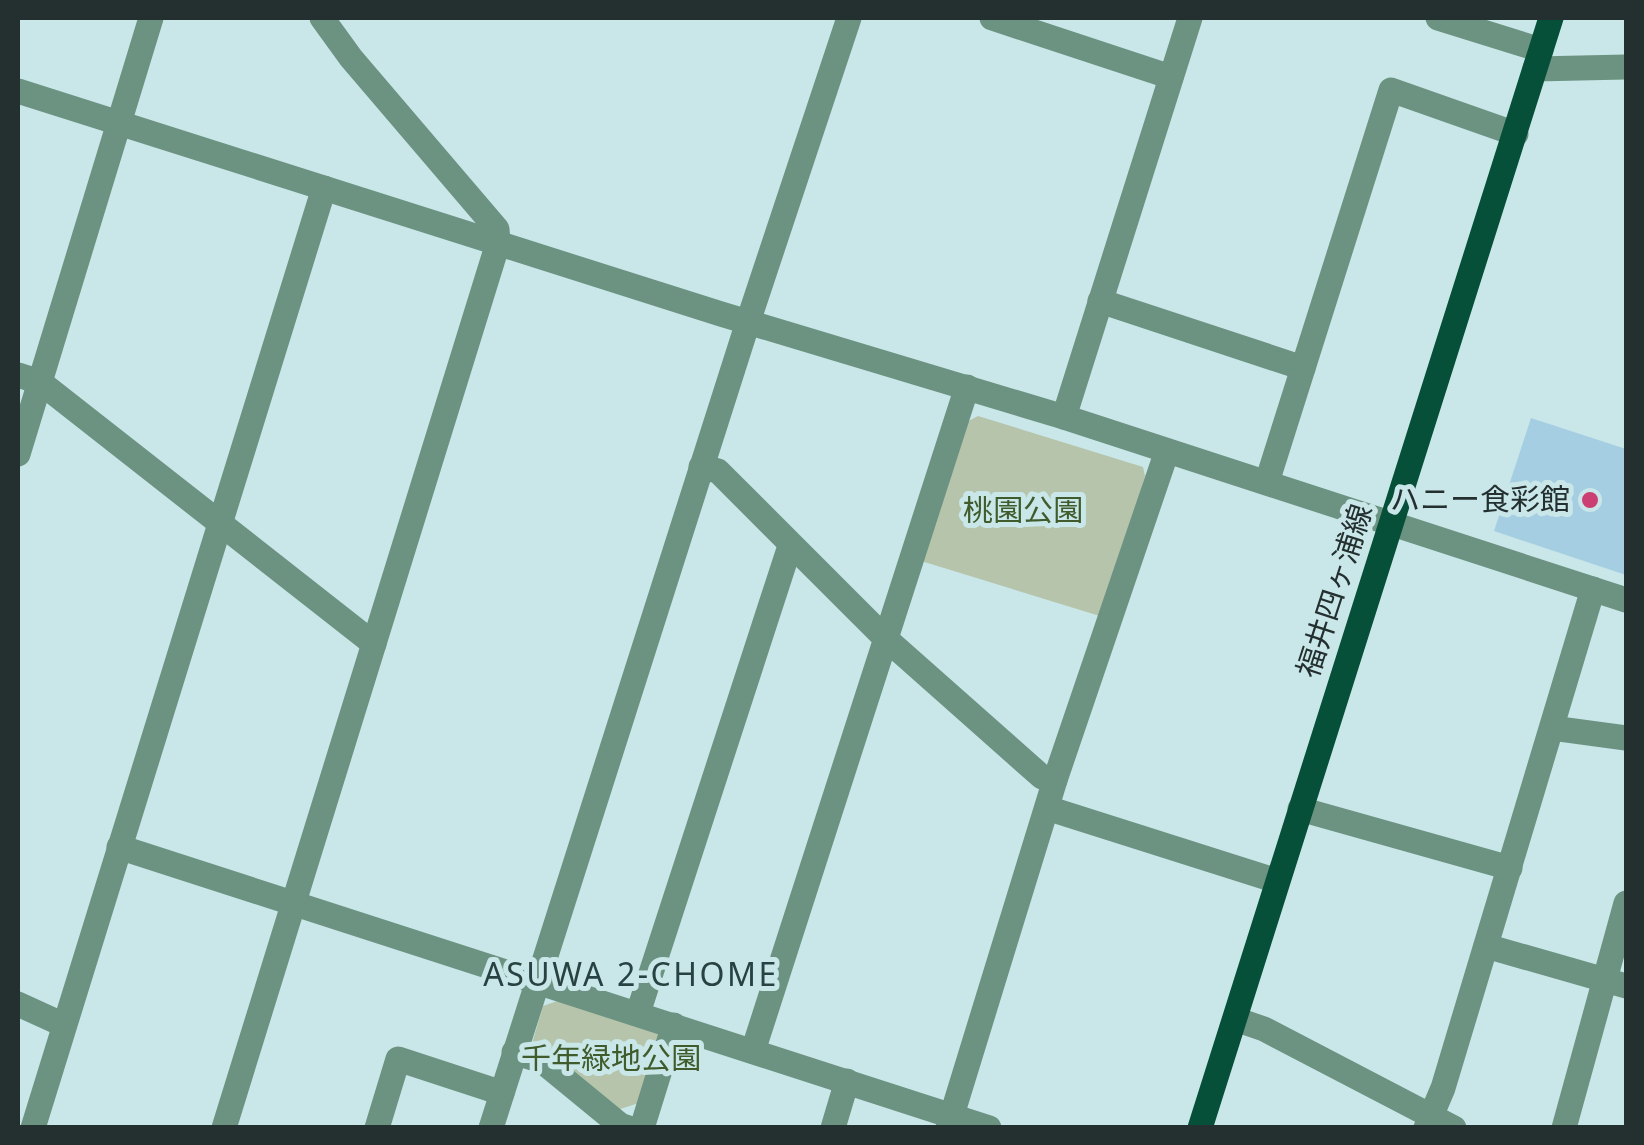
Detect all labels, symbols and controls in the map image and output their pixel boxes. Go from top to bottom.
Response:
place label: ハニー食彩館 [1390,478,1570,519]
park label: 桃園公園 [963,489,1083,530]
marker: ハニー食彩館 [1579,489,1601,511]
street label: 福井四ヶ浦線 [1286,499,1381,682]
district label: ASUWA 2-CHOME [483,952,779,995]
park label: 千年緑地公園 [521,1037,701,1078]

